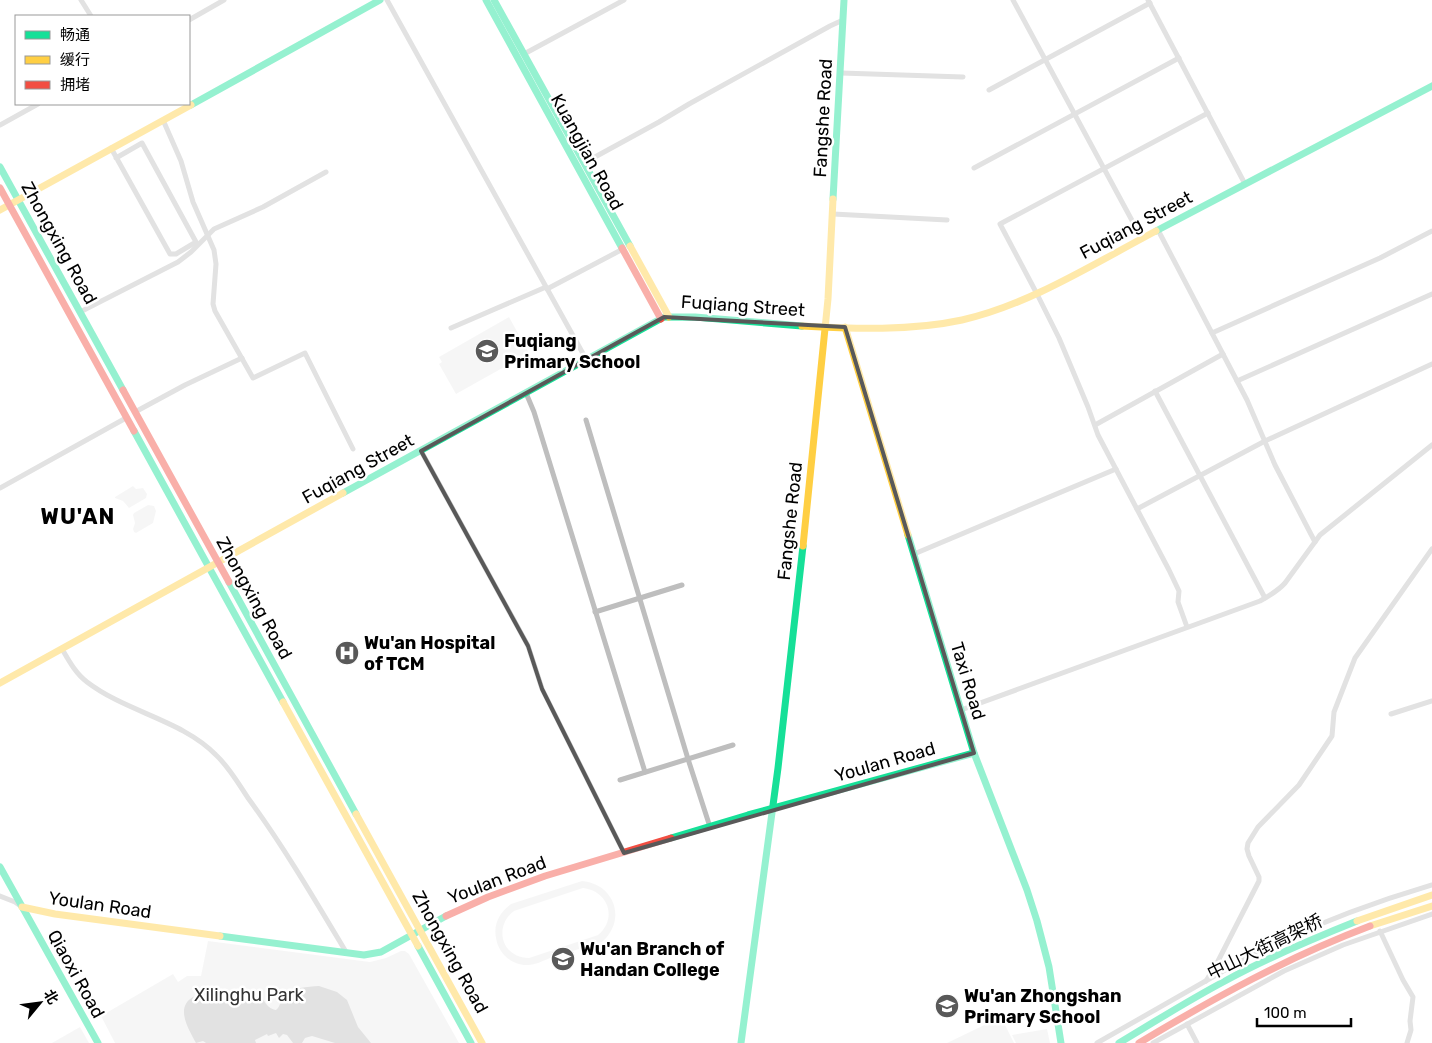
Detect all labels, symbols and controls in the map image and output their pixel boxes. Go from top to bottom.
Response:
legend [15,15,190,105]
text: 畅通 [60,26,90,44]
text: 缓行 [60,51,90,69]
street label: Fangshe Road [809,58,837,178]
text: 拥堵 [60,76,90,94]
street label: Kuangjian Road [546,90,628,214]
street label: Zhongxing Road [16,178,102,308]
street label: Fuqiang Street [1076,186,1196,264]
street label: Fuqiang Street [680,291,806,321]
place label: Fuqiang Primary School [504,330,640,373]
school or university icon: Fuqiang Primary School [474,338,500,364]
street label: Fuqiang Street [298,429,418,509]
street label: Fangshe Road [773,461,807,581]
district label: WU'AN [41,503,115,530]
street label: Zhongxing Road [211,533,297,663]
place label: Wu'an Hospital of TCM [364,632,495,675]
hospital icon: Wu'an Hospital of TCM [334,640,360,666]
street label: Taxi Road [946,640,990,722]
street label: Youlan Road [832,737,938,787]
street label: Youlan Road [445,851,549,909]
street label: Youlan Road [47,887,153,923]
street label: Zhongxing Road [407,887,493,1017]
street label: 中山大街高架桥 [1204,909,1326,985]
street label: Qiaoxi Road [43,926,109,1022]
place label: Wu'an Branch of Handan College [580,938,724,981]
school or university icon: Wu'an Branch of Handan College [550,946,576,972]
north arrow [15,978,65,1028]
park label: Xilinghu Park [194,984,305,1006]
place label: Wu'an Zhongshan Primary School [964,985,1121,1028]
text: 北 [40,987,62,1007]
school or university icon: Wu'an Zhongshan Primary School [934,993,960,1019]
scale bar [1257,996,1351,1028]
text: 100 m [1264,1004,1306,1022]

